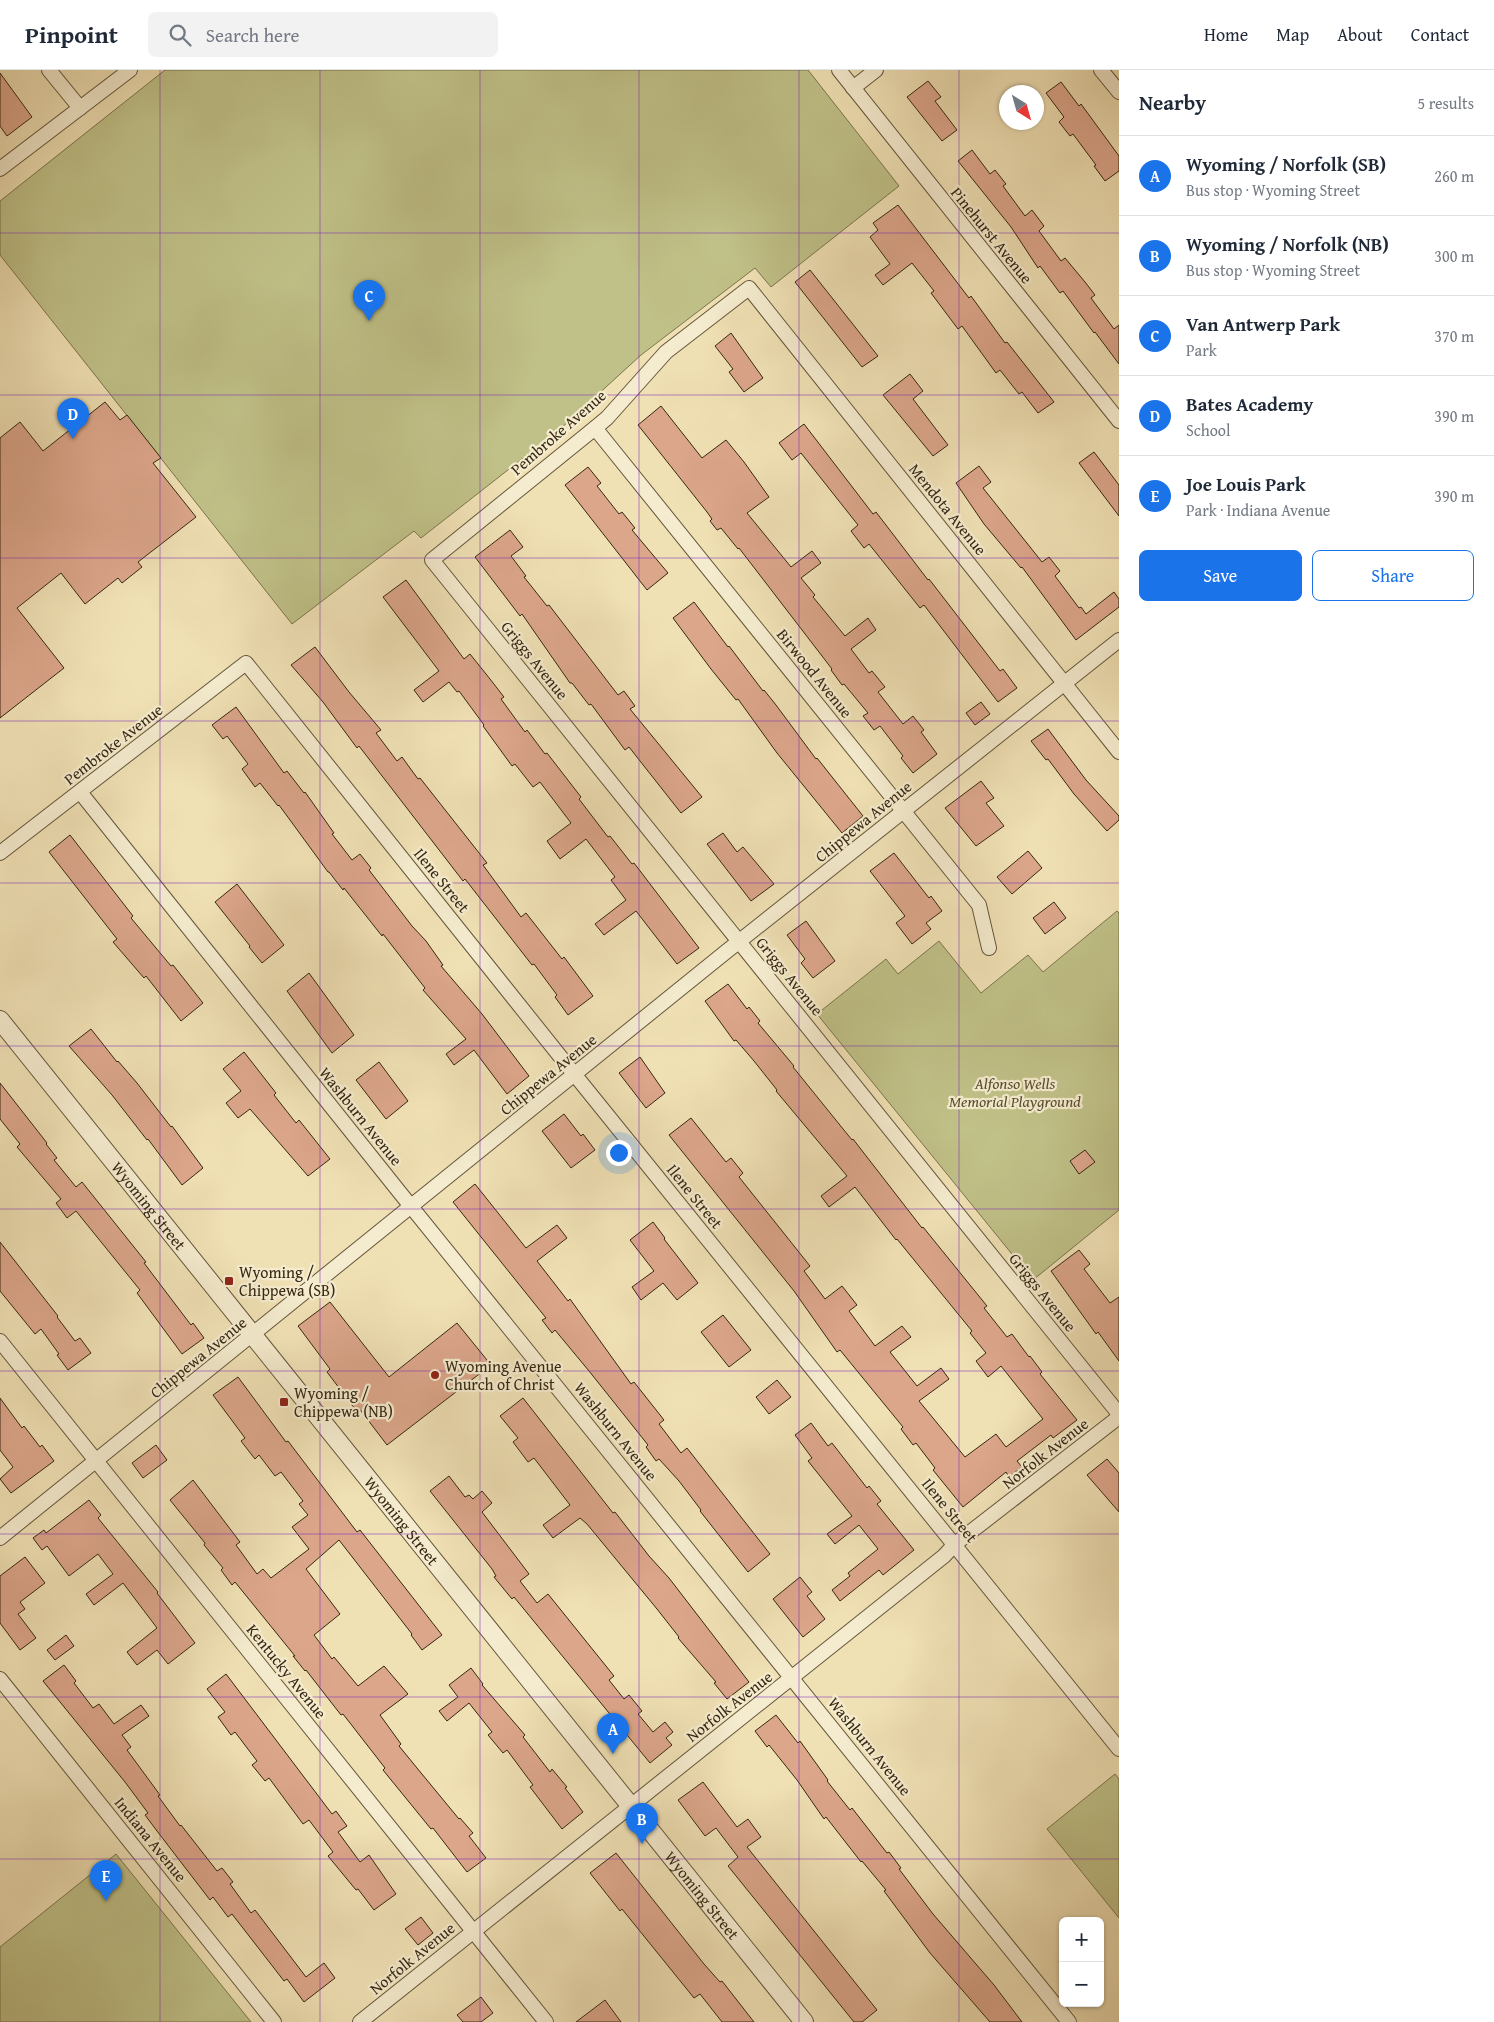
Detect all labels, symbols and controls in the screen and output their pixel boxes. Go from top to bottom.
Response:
search box [148,12,498,57]
text: Pinpoint [25,17,118,52]
icon: search [166,21,194,49]
text: Search here [206,21,299,49]
text: Home [1204,21,1248,48]
text: Map [1276,21,1309,48]
text: About [1337,21,1383,48]
text: Contact [1411,21,1469,48]
north arrow [999,85,1044,130]
text: Nearby [1139,87,1206,118]
text: 5 results [1417,91,1474,115]
text: Wyoming / Norfolk (SB) [1186,150,1386,178]
text: A [1150,164,1160,188]
text: 260 m [1434,164,1474,188]
text: Bus stop · Wyoming Street [1186,178,1360,202]
street label: Pinehurst Avenue [945,181,1039,289]
text: Wyoming / Norfolk (NB) [1186,230,1389,258]
text: B [1150,244,1160,268]
text: 300 m [1434,244,1474,268]
text: Bus stop · Wyoming Street [1186,258,1360,282]
pin: C [353,280,385,321]
text: Van Antwerp Park [1186,310,1340,338]
text: C [1150,324,1160,348]
text: 370 m [1434,324,1474,348]
text: Park [1186,338,1217,362]
street label: Pembroke Avenue [505,384,611,480]
text: Bates Academy [1186,390,1313,418]
pin: D [57,398,89,439]
text: D [1150,404,1160,428]
text: 390 m [1434,404,1474,428]
text: School [1186,418,1230,442]
street label: Mendota Avenue [903,458,993,560]
text: Joe Louis Park [1186,470,1306,498]
text: E [1151,484,1159,508]
text: 390 m [1434,484,1474,508]
text: Park · Indiana Avenue [1186,498,1330,522]
button: Save [1139,550,1302,601]
button: Share [1312,550,1474,601]
street label: Griggs Avenue [496,615,574,705]
street label: Birwood Avenue [771,623,859,723]
street label: Pembroke Avenue [58,698,168,790]
street label: Chippewa Avenue [809,774,917,868]
street label: Ilene Street [408,842,476,918]
street label: Griggs Avenue [751,931,829,1021]
street label: Chippewa Avenue [494,1027,602,1121]
street label: Washburn Avenue [314,1061,408,1171]
park label: Alfonso Wells Memorial Playground [949,1071,1081,1113]
your location [606,1140,632,1166]
street label: Wyoming Street [106,1156,192,1256]
street label: Ilene Street [661,1158,729,1234]
street label: Griggs Avenue [1004,1247,1082,1337]
place label: Wyoming / Chippewa (SB) [239,1260,335,1302]
marker: Wyoming / Chippewa (SB) [223,1275,235,1287]
street label: Chippewa Avenue [144,1310,252,1404]
place label: Wyoming Avenue Church of Christ [445,1354,562,1396]
marker: Wyoming Avenue Church of Christ [429,1369,441,1381]
street label: Washburn Avenue [569,1376,663,1486]
place label: Wyoming / Chippewa (NB) [294,1381,393,1423]
marker: Wyoming / Chippewa (NB) [278,1396,290,1408]
street label: Norfolk Avenue [997,1412,1093,1494]
street label: Wyoming Street [359,1471,445,1571]
street label: Ilene Street [916,1472,984,1548]
street label: Kentucky Avenue [241,1618,333,1724]
street label: Norfolk Avenue [681,1665,777,1747]
street label: Washburn Avenue [823,1691,917,1801]
pin: A [597,1713,629,1754]
street label: Indiana Avenue [109,1791,193,1887]
pin: B [626,1803,658,1844]
street label: Wyoming Street [659,1845,746,1945]
pin: E [90,1860,122,1901]
street label: Norfolk Avenue [364,1916,460,2000]
map controls [1059,1917,1104,2007]
button: + [1059,1917,1104,1962]
button: − [1059,1962,1104,2007]

